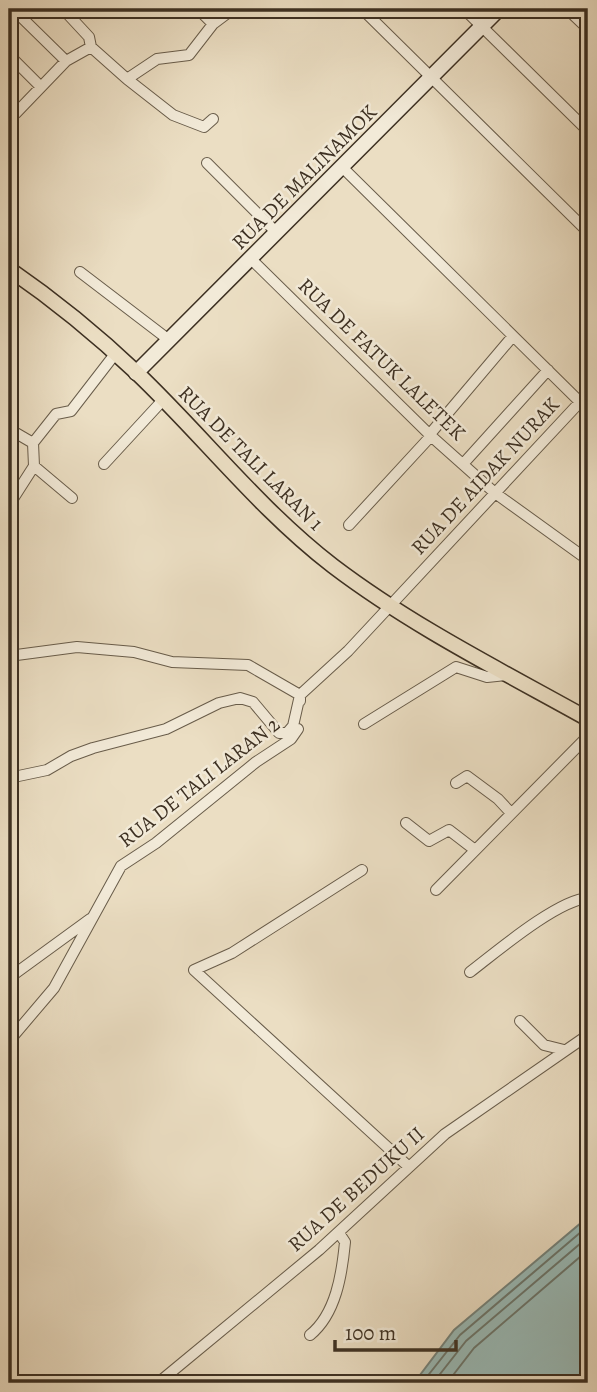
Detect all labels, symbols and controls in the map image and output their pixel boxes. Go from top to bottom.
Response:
street label: RUA DE MALINAMOK [225,98,383,256]
street label: RUA DE FATUK LALETEK [292,272,472,446]
street label: RUA DE TALI LARAN 1 [172,379,330,537]
street label: RUA DE AIDAK NURAK [405,391,565,561]
street label: RUA DE TALI LARAN 2 [113,710,285,854]
street label: RUA DE BEDUKU II [282,1120,430,1258]
scale bar [335,1308,455,1352]
text: 100 m [345,1319,396,1347]

